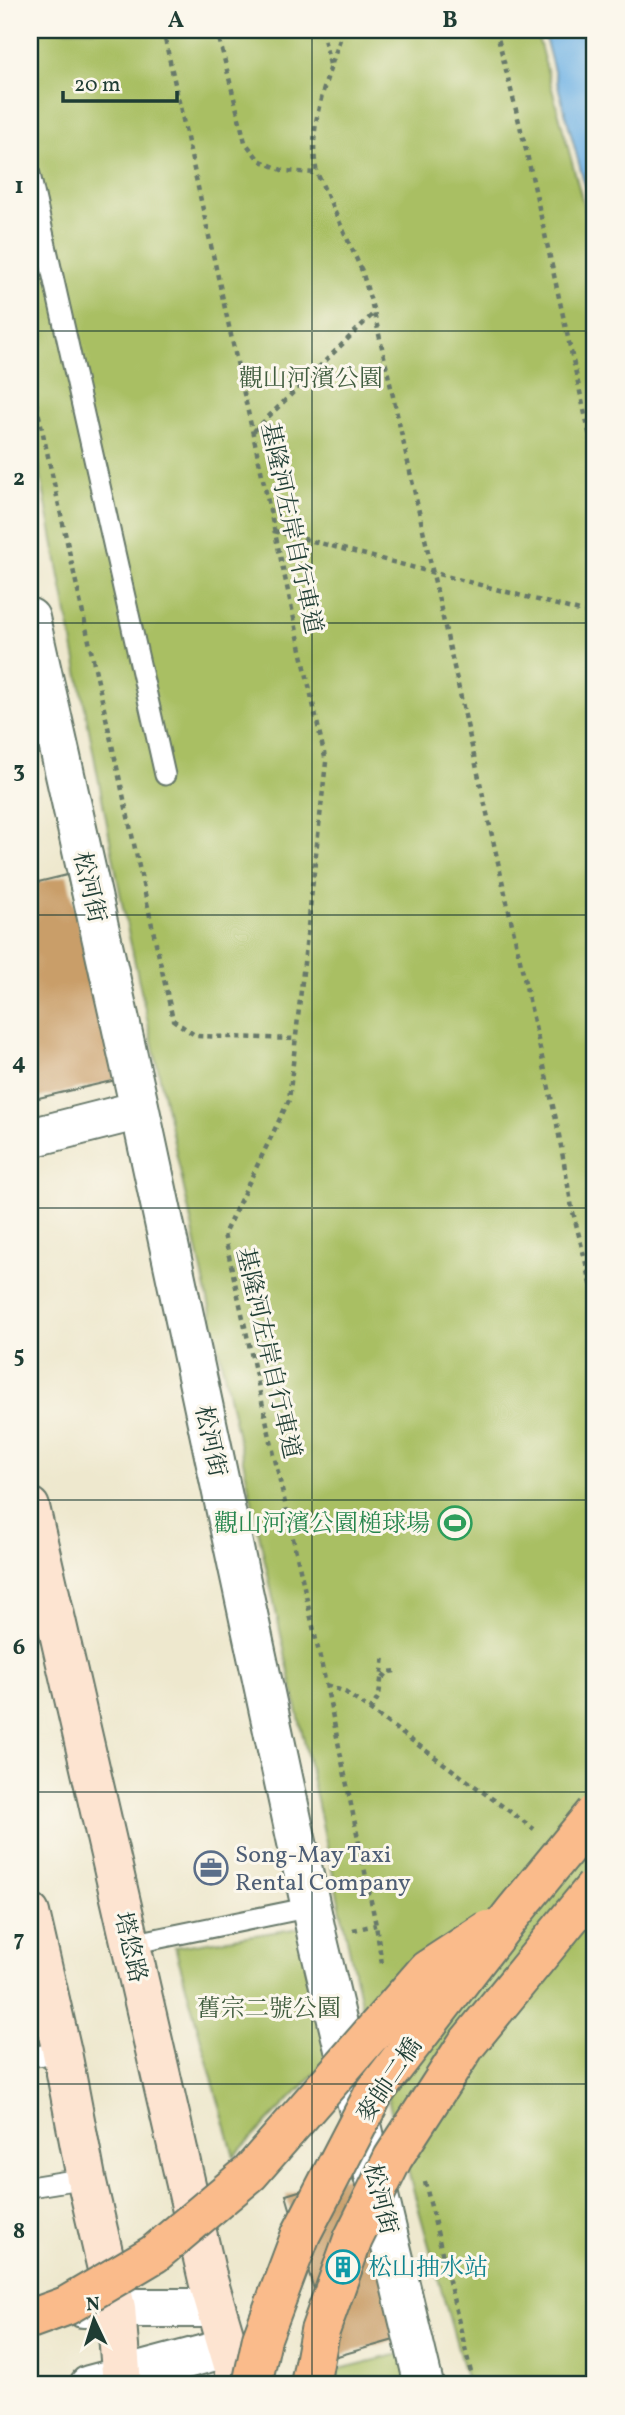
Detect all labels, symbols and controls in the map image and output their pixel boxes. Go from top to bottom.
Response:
text: A [168,5,184,37]
text: B [442,5,458,37]
scale bar [63,60,177,104]
text: 20 m [74,71,120,100]
text: 1 [14,171,24,203]
park label: 觀山河濱公園 [239,363,383,397]
street label: 基隆河左岸自行車道 [251,419,329,638]
text: 2 [13,463,25,495]
text: 3 [13,755,25,787]
street label: 松河街 [63,849,113,926]
text: 4 [12,1047,26,1079]
street label: 基隆河左岸自行車道 [226,1244,308,1463]
text: 5 [13,1340,25,1372]
street label: 松河街 [185,1403,233,1480]
sports icon: 觀山河濱公園槌球場 [436,1504,474,1542]
place label: 觀山河濱公園槌球場 [214,1508,430,1542]
text: 6 [13,1632,25,1664]
place label: Song-May Taxi Rental Company [235,1839,411,1901]
office icon: Song-May Taxi Rental Company [192,1849,230,1887]
street label: 塔悠路 [104,1909,154,1986]
text: 7 [14,1924,25,1956]
park label: 舊宗二號公園 [197,1993,341,2027]
street label: 麥帥二橋 [350,2032,432,2130]
street label: 松河街 [354,2160,404,2239]
text: 8 [13,2216,25,2248]
building icon: 松山抽水站 [324,2248,362,2286]
place label: 松山抽水站 [368,2252,488,2286]
north arrow [60,2286,130,2356]
text: N [85,2292,101,2318]

